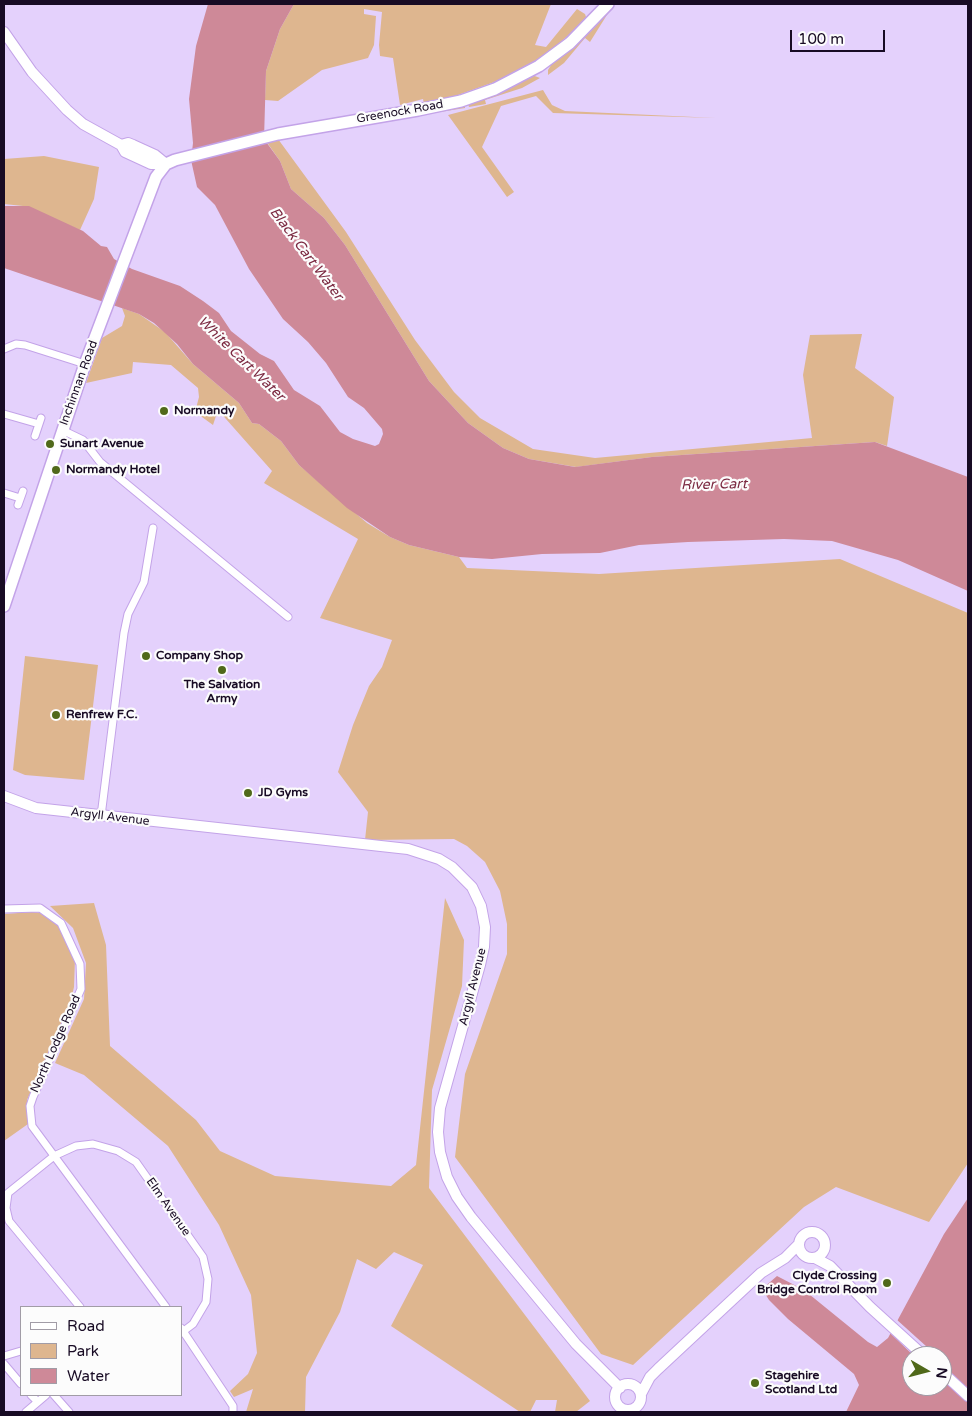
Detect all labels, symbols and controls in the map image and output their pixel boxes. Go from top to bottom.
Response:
scale bar [792,20,887,52]
text: 100 m [798,30,844,48]
street label: Greenock Road [355,97,445,127]
water label: Black Cart Water [266,204,346,304]
water label: White Cart Water [194,313,288,405]
street label: Inchinnan Road [57,339,101,427]
place label: Normandy [174,404,234,418]
marker: Normandy [158,405,170,417]
place label: Sunart Avenue [60,437,144,451]
marker: Sunart Avenue [44,438,56,450]
place label: Normandy Hotel [66,463,160,477]
marker: Normandy Hotel [50,464,62,476]
water label: River Cart [681,476,747,494]
place label: Company Shop [156,649,243,663]
marker: Company Shop [140,650,152,662]
marker: The Salvation Army [216,664,228,676]
place label: The Salvation Army [184,678,260,706]
place label: Renfrew F.C. [66,708,138,722]
marker: Renfrew F.C. [50,709,62,721]
place label: JD Gyms [258,786,308,800]
marker: JD Gyms [242,787,254,799]
street label: Argyll Avenue [70,805,150,829]
street label: Argyll Avenue [456,947,490,1027]
street label: North Lodge Road [28,993,84,1095]
street label: Elm Avenue [143,1175,193,1239]
place label: Clyde Crossing Bridge Control Room [757,1269,877,1297]
marker: Clyde Crossing Bridge Control Room [881,1277,893,1289]
legend [20,1306,182,1396]
text: Road [67,1317,105,1335]
text: Park [67,1342,99,1360]
north arrow [902,1346,952,1396]
text: N [932,1366,951,1380]
text: Water [67,1367,110,1385]
place label: Stagehire Scotland Ltd [765,1369,837,1397]
marker: Stagehire Scotland Ltd [749,1377,761,1389]

